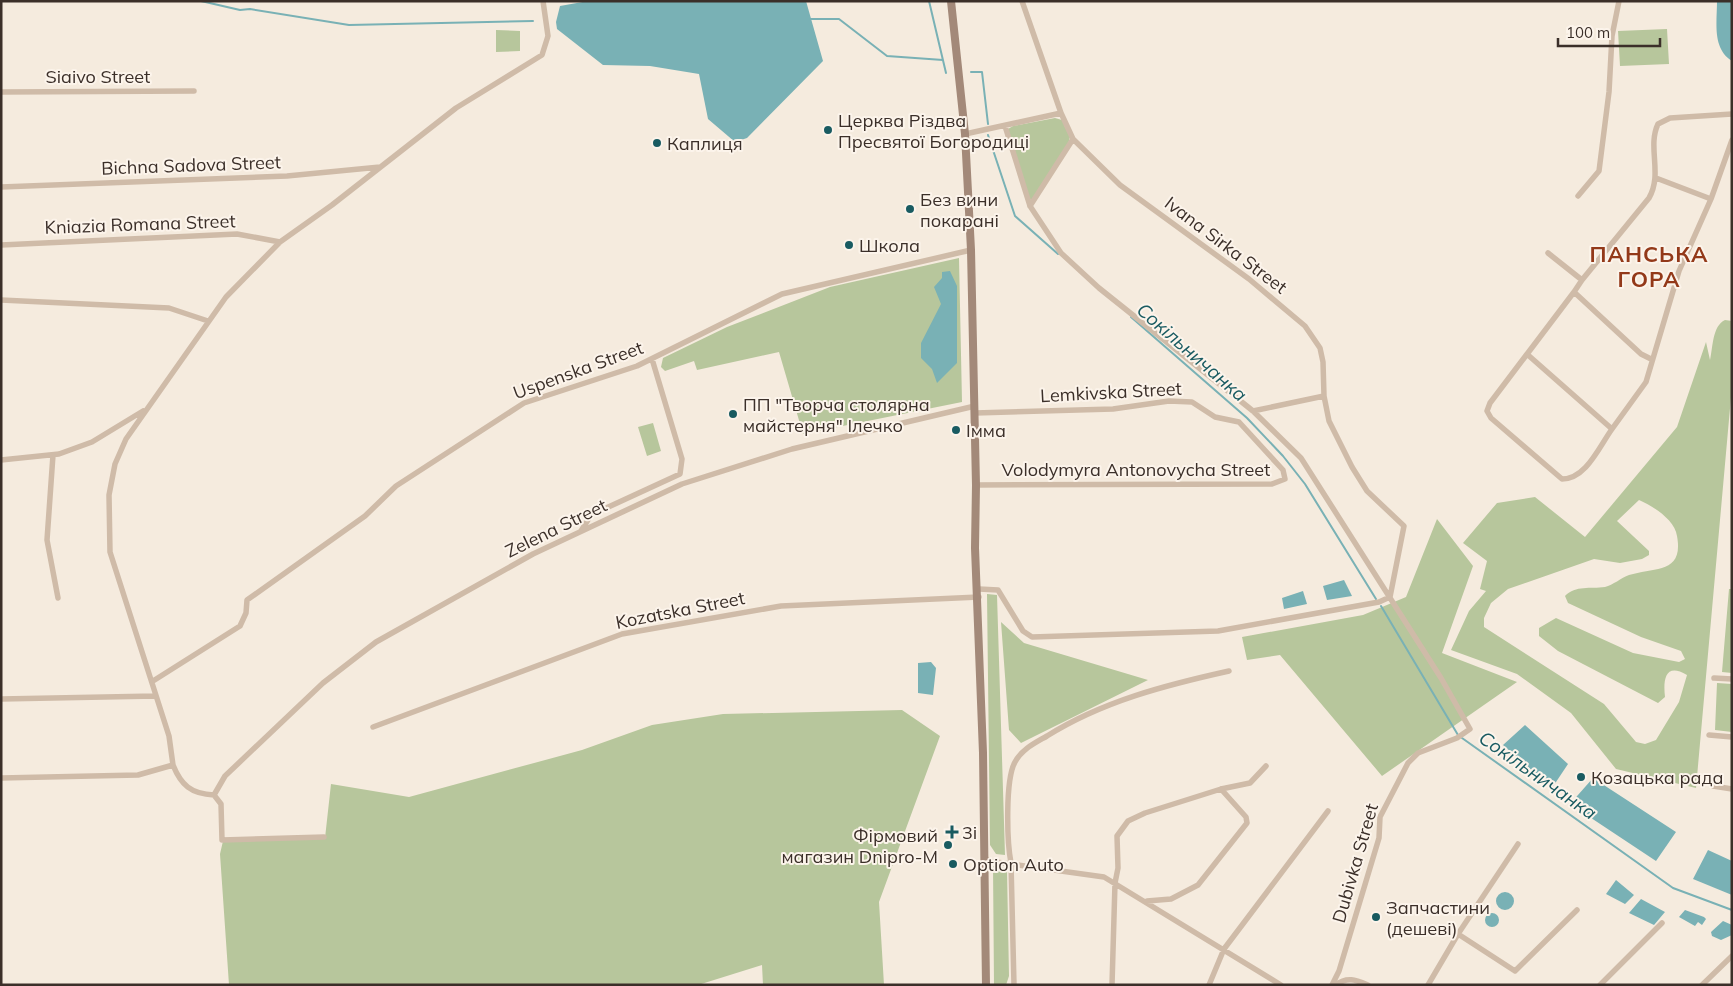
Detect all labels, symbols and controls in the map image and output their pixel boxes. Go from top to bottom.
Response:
scale bar [1558,15,1660,47]
text: 100 m [1566,23,1610,42]
street label: Siaivo Street [46,65,150,88]
place label: Церква Різдва Пресвятої Богородиці [838,109,1029,153]
marker: Церква Різдва Пресвятої Богородиці [822,124,834,136]
place label: Каплиця [667,132,743,155]
marker: Каплиця [651,137,663,149]
street label: Bichna Sadova Street [101,150,281,180]
place label: Без вини покарані [920,188,999,232]
street label: Ivana Sirka Street [1160,191,1292,299]
marker: Без вини покарані [904,203,916,215]
street label: Kniazia Romana Street [44,209,236,239]
place label: Школа [859,234,920,257]
marker: Школа [843,239,855,251]
district label: ПАНСЬКА ГОРА [1589,240,1709,293]
water label: Сокільничанка [1132,298,1252,406]
street label: Uspenska Street [510,336,646,404]
street label: Lemkivska Street [1040,377,1182,407]
place label: ПП "Творча столярна майстерня" Ілечко [743,393,930,437]
marker: ПП "Творча столярна майстерня" Ілечко [727,408,739,420]
place label: Імма [966,419,1006,442]
marker: Імма [950,424,962,436]
street label: Volodymyra Antonovycha Street [1002,458,1270,481]
street label: Zelena Street [501,494,611,562]
street label: Kozatska Street [613,586,747,634]
water label: Сокільничанка [1474,725,1602,825]
place label: Козацька рада [1591,766,1723,789]
marker: Козацька рада [1575,771,1587,783]
street label: Dubivka Street [1327,801,1383,925]
place label: 3і [962,821,977,844]
place label: Фірмовий магазин Dnipro-M [781,824,938,868]
marker: 3і [946,826,958,838]
marker: Фірмовий магазин Dnipro-M [942,839,954,851]
place label: Option Auto [963,853,1064,876]
marker: Option Auto [947,858,959,870]
place label: Запчастини (дешеві) [1386,896,1490,940]
marker: Запчастини (дешеві) [1370,911,1382,923]

